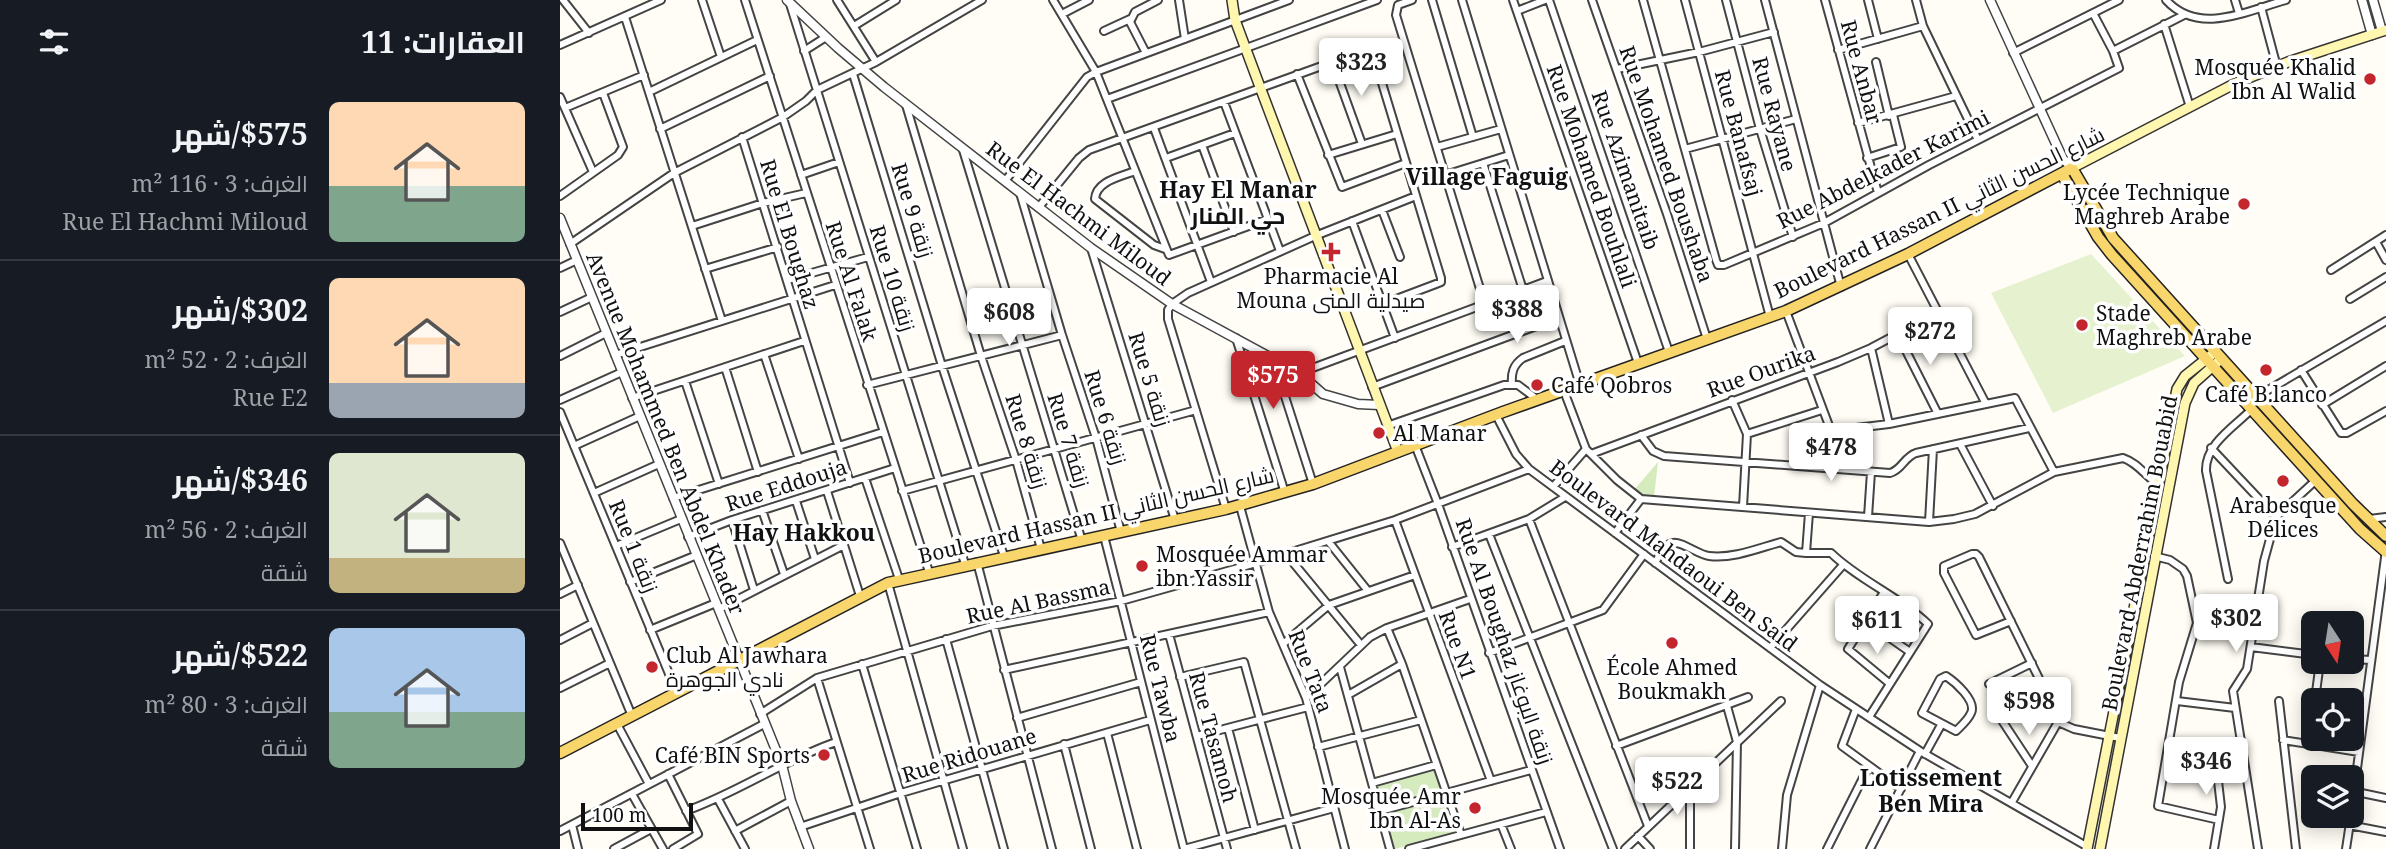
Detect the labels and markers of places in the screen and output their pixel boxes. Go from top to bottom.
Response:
pin: $323 [1320,38,1402,98]
place label: Mosquée Khalid Ibn Al Walid [2195,53,2356,105]
marker: Mosquée Khalid Ibn Al Walid [2362,71,2378,87]
place label: Lycée Technique Maghreb Arabe [2063,178,2230,230]
marker: Lycée Technique Maghreb Arabe [2236,196,2252,212]
marker: Pharmacie Al Mouna صيدلية المنى [1323,244,1339,260]
place label: Pharmacie Al Mouna صيدلية المنى [1236,262,1426,314]
pin: $388 [1476,286,1558,345]
pin: $608 [968,288,1050,348]
place label: Stade Maghreb Arabe [2096,299,2252,351]
pin: $272 [1889,308,1971,367]
marker: Stade Maghreb Arabe [2074,317,2090,333]
pin: $575 [1232,352,1314,411]
marker: Café B.lanco [2258,362,2274,378]
place label: Café Qobros [1551,371,1672,399]
marker: Café Qobros [1529,377,1545,393]
place label: Café B.lanco [2205,380,2327,408]
place label: Al Manar [1393,419,1487,447]
pin: $478 [1790,424,1872,483]
marker: Al Manar [1371,425,1387,441]
marker: Arabesque Délices [2275,473,2291,489]
place label: Arabesque Délices [2229,491,2337,543]
place label: Mosquée Ammar ibn Yassir [1156,540,1328,592]
marker: Mosquée Ammar ibn Yassir [1134,558,1150,574]
pin: $302 [2195,594,2277,654]
pin: $611 [1836,596,1918,656]
marker: École Ahmed Boukmakh [1664,635,1680,651]
place label: Club Al Jawhara نادي الجوهرة [666,641,828,696]
place label: École Ahmed Boukmakh [1607,653,1738,705]
marker: Club Al Jawhara نادي الجوهرة [644,659,660,675]
pin: $598 [1988,678,2070,737]
pin: $346 [2165,738,2247,797]
place label: Café BIN Sports [655,741,810,769]
marker: Café BIN Sports [816,747,832,763]
pin: $522 [1636,758,1718,817]
place label: Mosquée Amr Ibn Al-As [1321,782,1461,834]
marker: Mosquée Amr Ibn Al-As [1467,800,1483,816]

